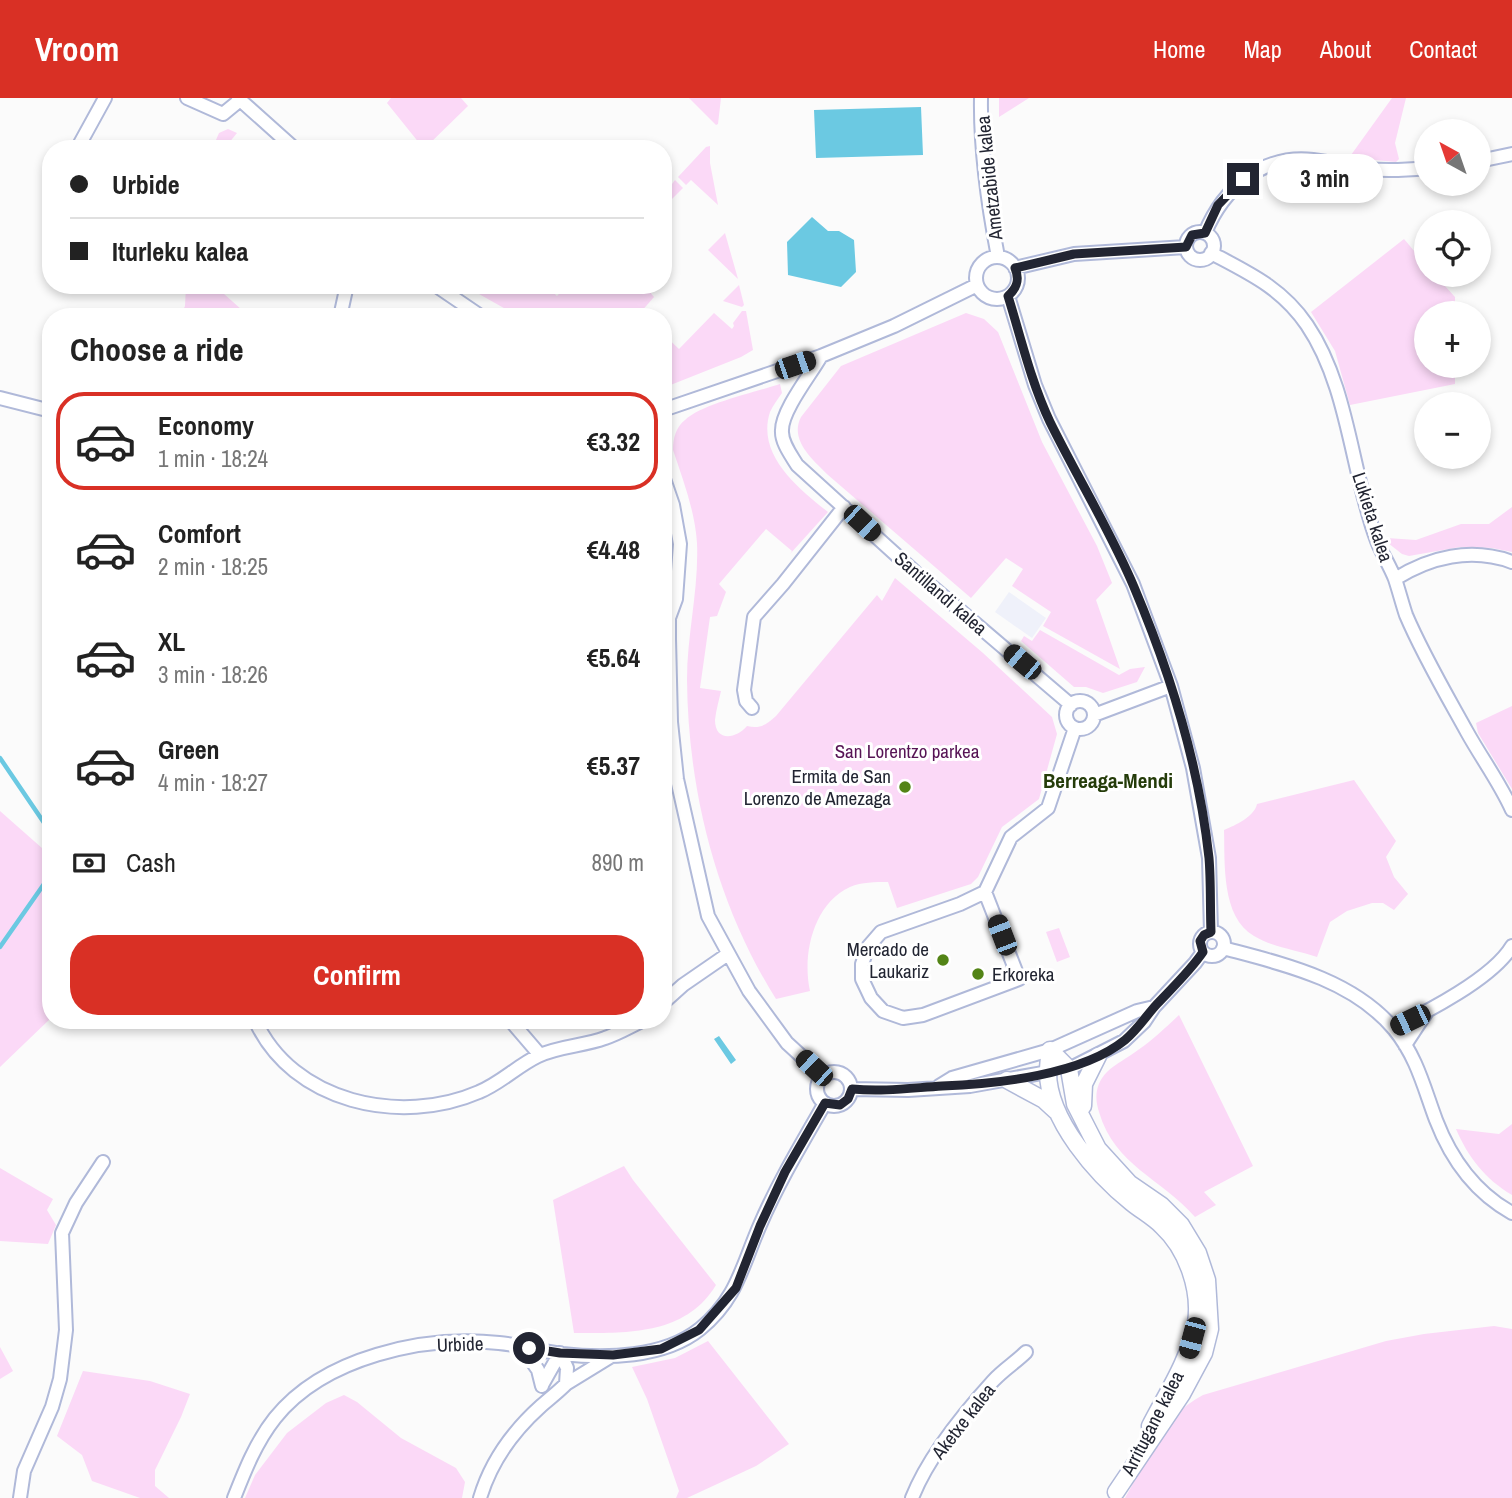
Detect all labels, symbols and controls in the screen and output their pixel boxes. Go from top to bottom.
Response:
text: Vroom [35,27,119,71]
text: Home [1153,33,1205,65]
text: Map [1243,33,1282,65]
text: About [1320,33,1371,65]
text: Contact [1409,33,1477,65]
street label: Ametzabide kalea [970,114,1009,242]
north arrow [1414,119,1491,196]
map controls [1414,119,1491,469]
callout: 3 min [1268,154,1383,204]
route end [1227,163,1259,195]
text: 3 min [1300,163,1350,194]
text: Urbide [112,167,180,202]
button: locate [1414,210,1491,287]
text: Iturleku kalea [112,234,248,269]
button: + [1414,301,1491,378]
text: Choose a ride [70,328,244,371]
car [772,348,819,382]
button: − [1414,392,1491,469]
text: Economy [158,408,254,443]
icon: car [74,410,137,473]
text: €3.32 [587,424,640,459]
text: 1 min · 18:24 [158,443,268,474]
street label: Lukieta kalea [1346,469,1400,565]
car [840,501,885,545]
text: Comfort [158,516,241,551]
icon: car [74,518,137,581]
text: €4.48 [587,532,640,567]
street label: Santillandi kalea [889,545,993,641]
text: 2 min · 18:25 [158,551,268,582]
text: XL [158,624,185,659]
icon: car [74,626,137,689]
text: €5.64 [587,640,640,675]
car [1000,640,1045,684]
text: 3 min · 18:26 [158,659,268,690]
text: Green [158,732,220,767]
icon: car [74,734,137,797]
park label: San Lorentzo parkea [835,738,980,764]
text: €5.37 [587,748,640,783]
place label: Ermita de San Lorenzo de Amezaga [744,763,891,811]
district label: Berreaga-Mendi [1043,766,1173,795]
text: 4 min · 18:27 [158,767,268,798]
marker: Ermita de San Lorenzo de Amezaga [897,779,913,795]
icon: cash [70,844,108,882]
text: Cash [126,845,176,880]
text: 890 m [592,847,644,878]
car [985,912,1020,958]
button: Confirm [70,935,644,1015]
place label: Mercado de Laukariz [847,936,929,984]
marker: Mercado de Laukariz [935,952,951,968]
place label: Erkoreka [992,961,1055,987]
marker: Erkoreka [970,966,986,982]
car [1387,1001,1434,1039]
car [792,1046,837,1090]
car [1177,1315,1208,1361]
street label: Urbide [436,1330,484,1358]
route start [513,1332,545,1364]
street label: Arritugane kalea [1114,1366,1190,1481]
street label: Aketxe kalea [925,1378,1001,1465]

